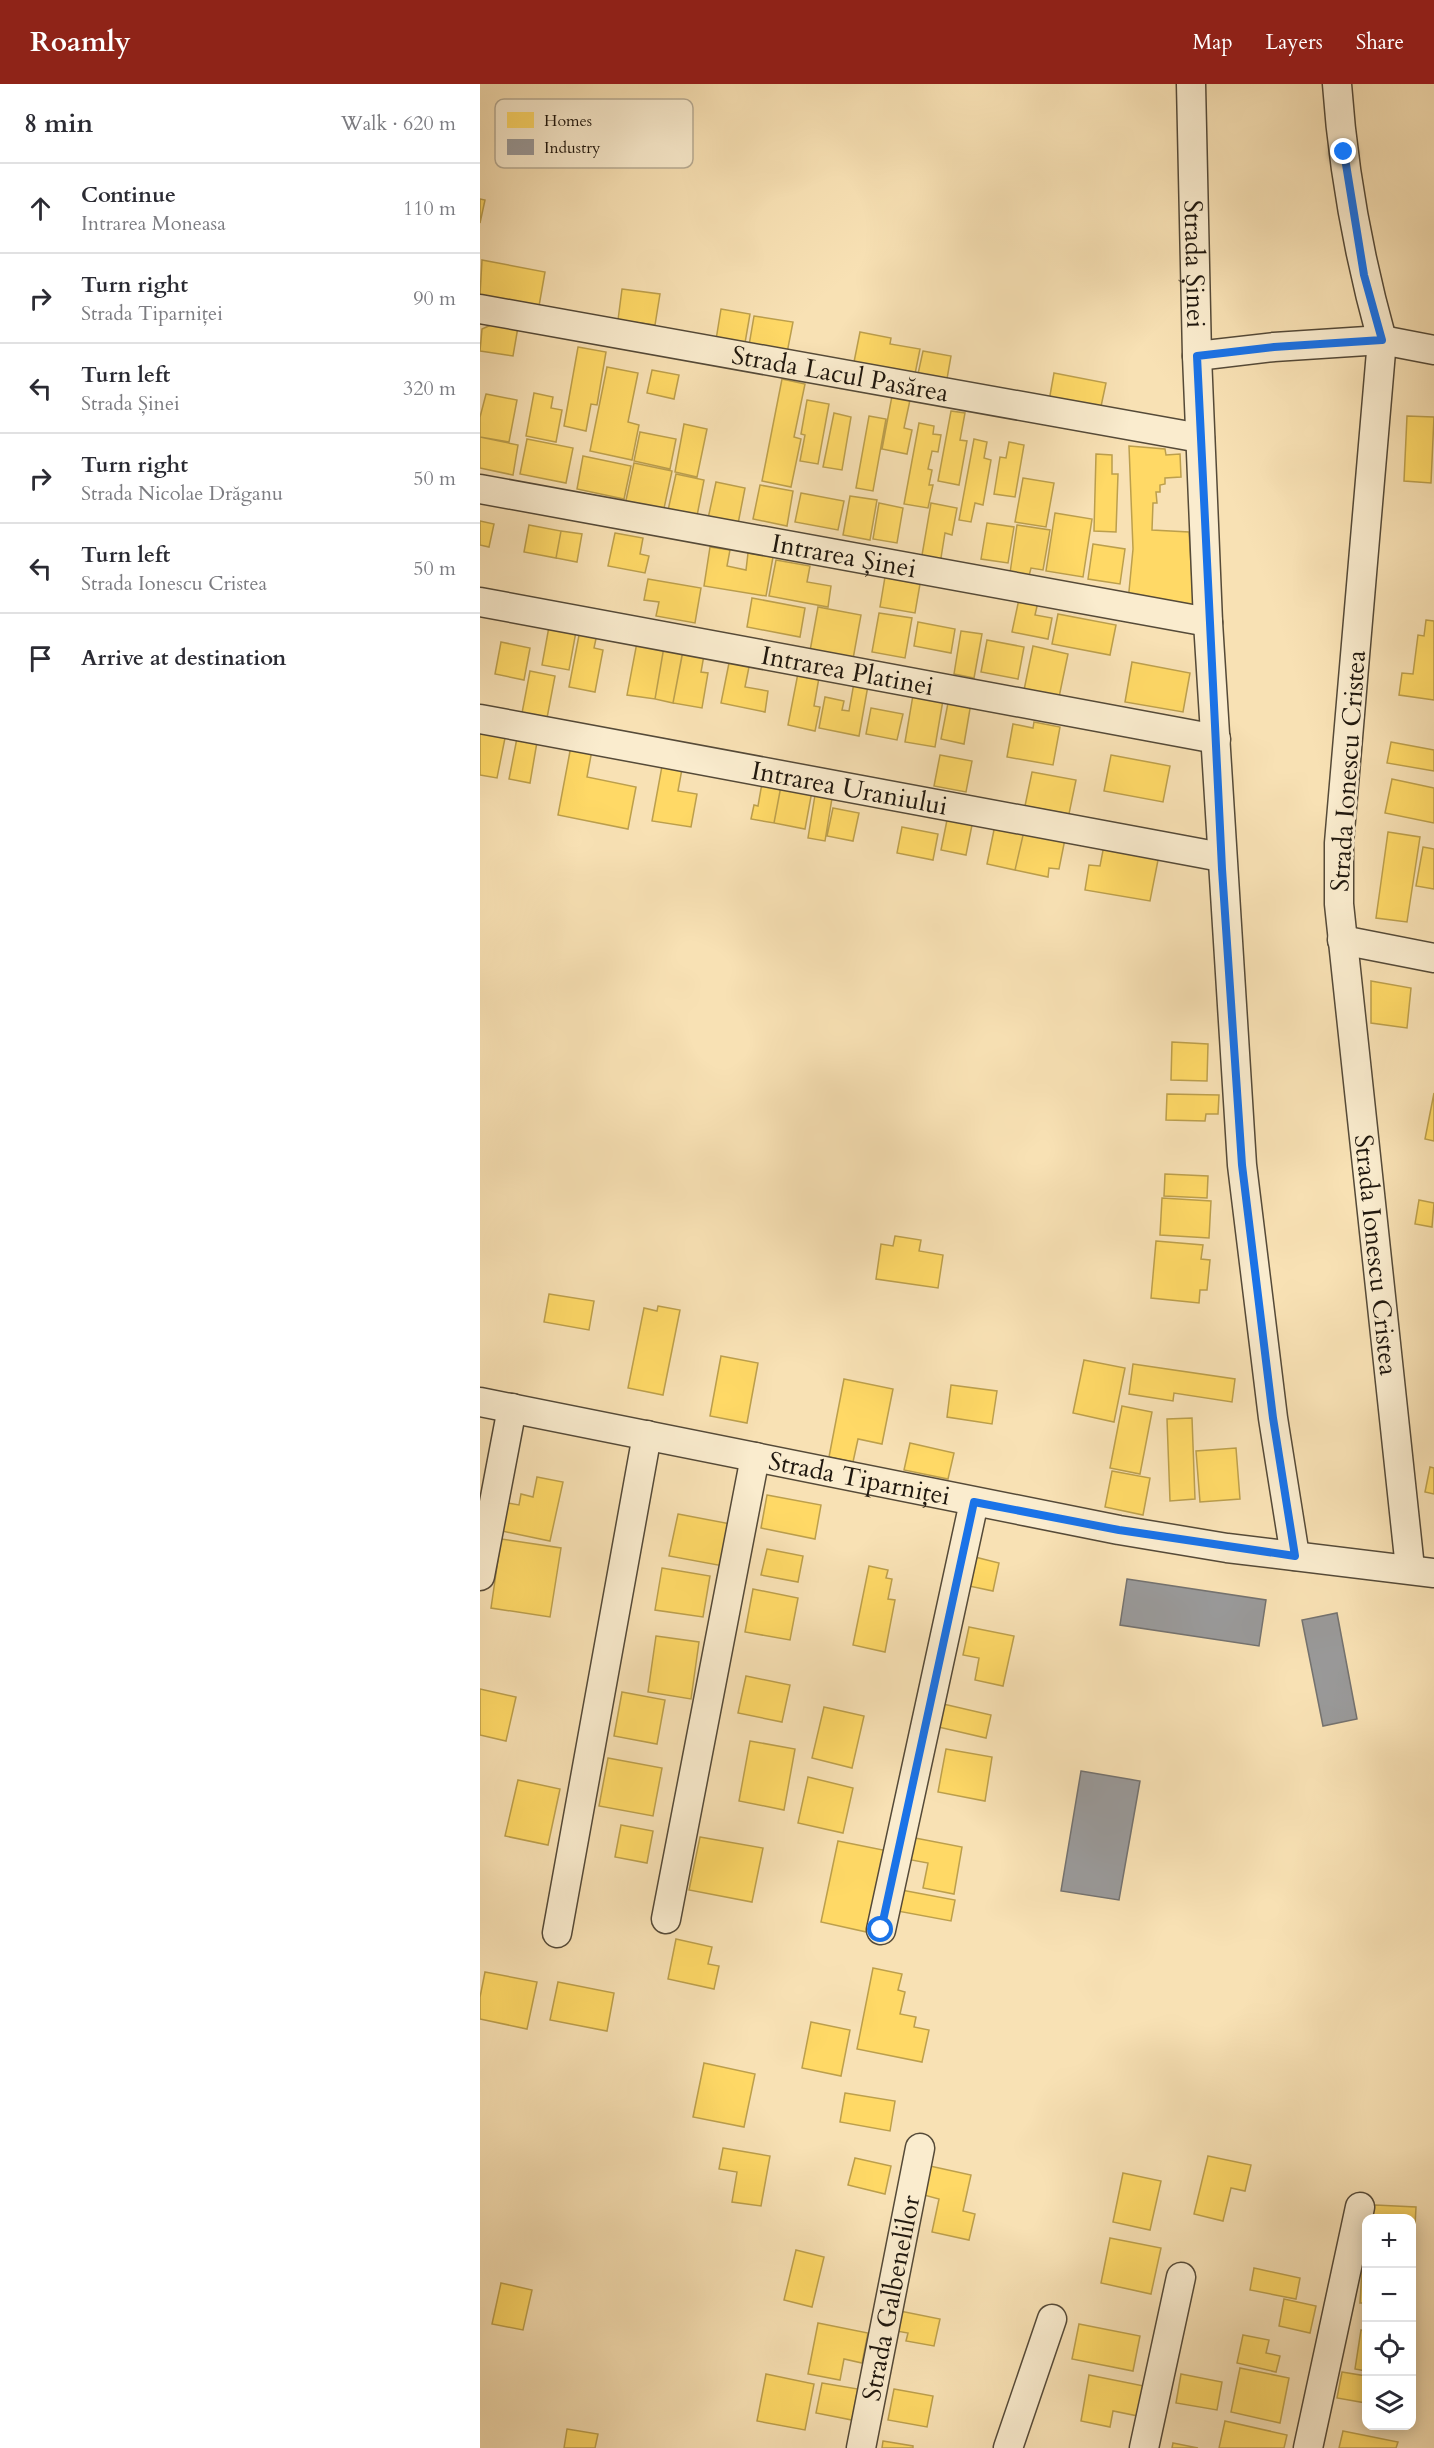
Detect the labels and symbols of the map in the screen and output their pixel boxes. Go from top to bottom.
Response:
legend [495,99,693,168]
text: Homes [544,110,592,132]
text: Industry [544,137,601,159]
route end [1330,138,1356,164]
street label: Strada Șinei [1176,199,1214,328]
street label: Strada Lacul Pasărea [729,337,952,410]
street label: Intrarea Șinei [769,525,919,586]
street label: Intrarea Platinei [759,637,937,704]
street label: Strada Ionescu Cristea [1322,649,1374,893]
street label: Intrarea Uraniului [749,752,951,823]
street label: Strada Ionescu Cristea [1346,1133,1407,1377]
street label: Strada Tiparniței [766,1443,953,1513]
route start [867,1916,893,1942]
street label: Strada Galbenelilor [853,2191,928,2404]

